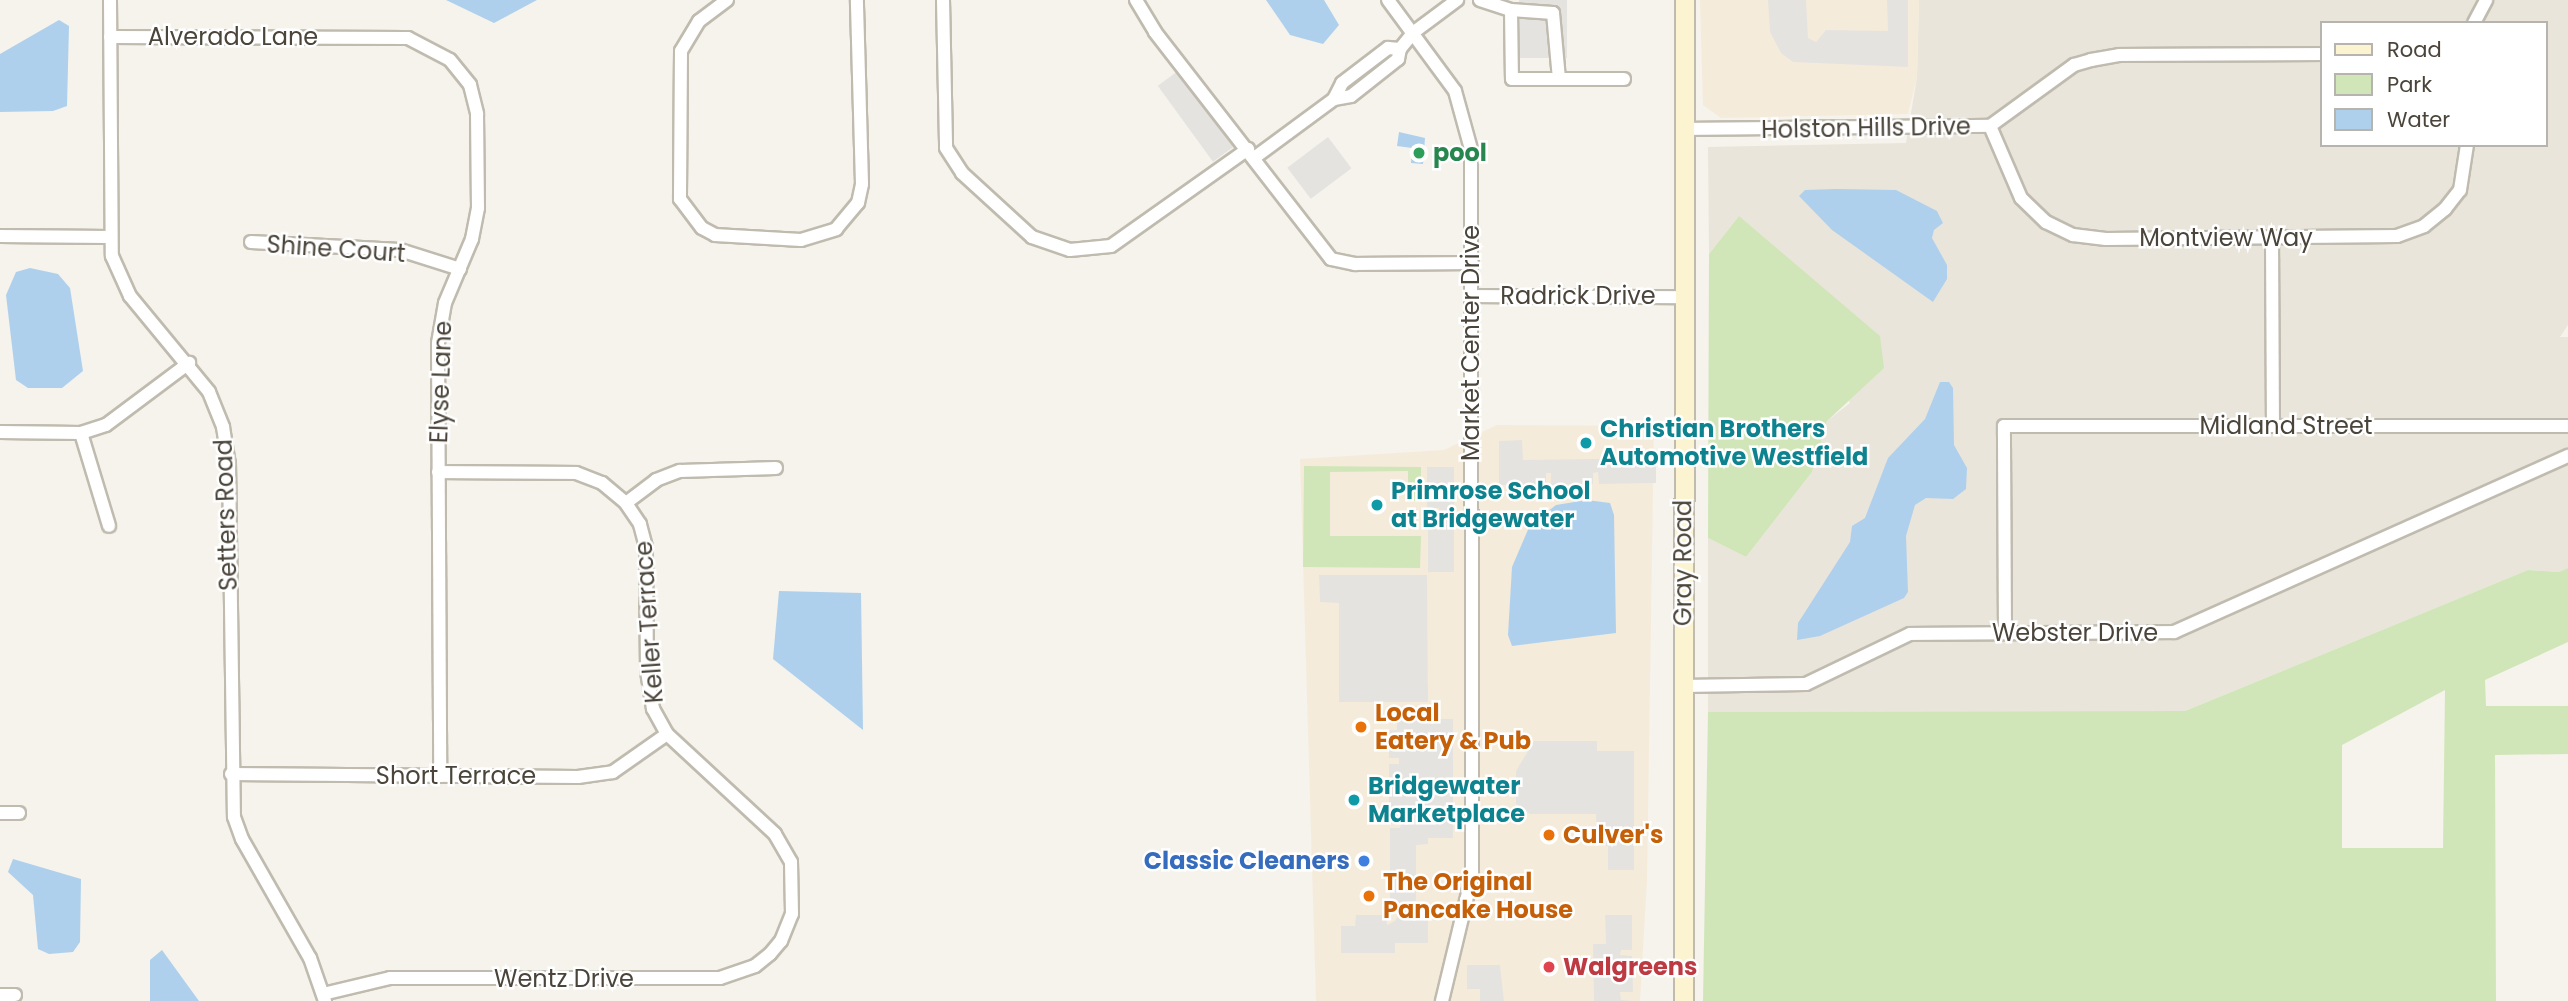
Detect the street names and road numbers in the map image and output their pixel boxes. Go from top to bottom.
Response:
street label: Alverado Lane [148,23,318,51]
street label: Holston Hills Drive [1761,112,1971,144]
street label: Montview Way [2139,224,2313,252]
street label: Market Center Drive [1457,225,1485,461]
street label: Shine Court [266,230,406,268]
street label: Radrick Drive [1500,282,1656,310]
street label: Elyse Lane [424,320,458,444]
street label: Midland Street [2199,412,2373,440]
street label: Setters Road [209,439,243,591]
street label: Gray Road [1669,500,1697,626]
street label: Keller Terrace [629,540,669,704]
street label: Webster Drive [1992,619,2158,647]
street label: Short Terrace [376,762,536,790]
street label: Wentz Drive [494,965,634,993]

